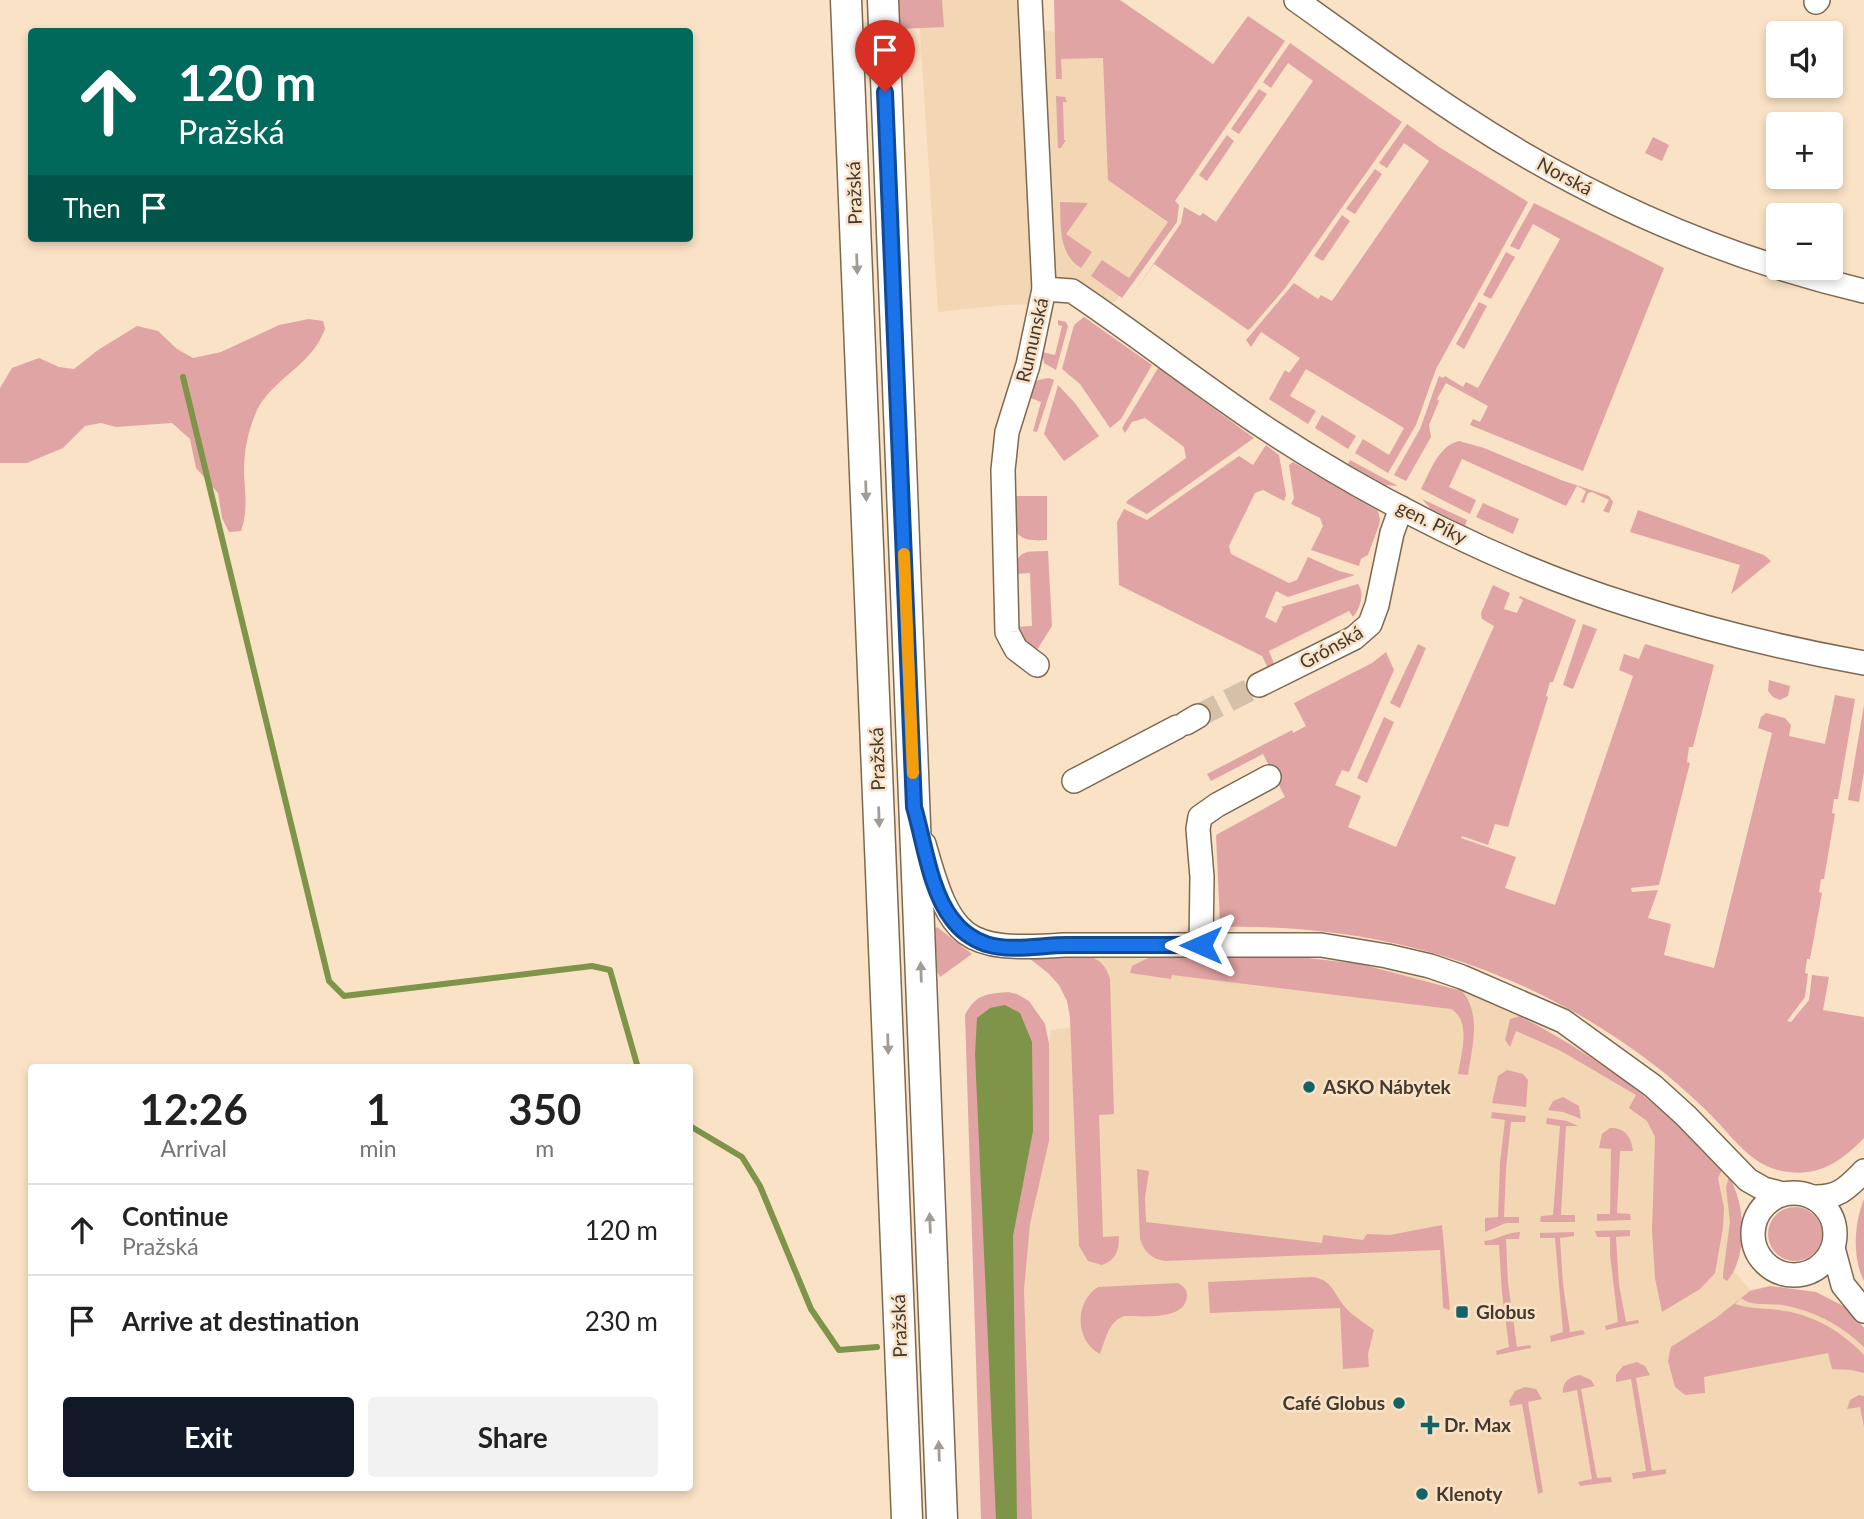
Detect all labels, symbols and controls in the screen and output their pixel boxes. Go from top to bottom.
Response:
pin [855,20,915,92]
map controls [1766,21,1843,280]
button: sound [1766,21,1843,98]
icon: arrive [866,31,904,69]
text: 120 m [178,53,316,111]
icon: ahead [63,56,154,147]
text: Pražská [178,112,285,151]
button: + [1766,112,1843,189]
street label: Norská [1534,152,1597,200]
street label: Pražská [841,161,866,225]
icon: arrive [135,189,173,227]
text: Then [63,192,121,224]
button: − [1766,203,1843,280]
one-way arrow [851,253,862,275]
street label: Rumunská [1011,295,1052,385]
one-way arrow [860,481,871,503]
street label: gen. Píky [1393,495,1471,549]
street label: Grónská [1295,620,1366,673]
street label: Pražská [864,727,889,791]
one-way arrow [873,806,884,828]
position arrow [1164,908,1238,982]
one-way arrow [915,960,926,982]
one-way arrow [882,1033,893,1055]
place label: ASKO Nábytek [1322,1075,1452,1098]
marker: ASKO Nábytek [1301,1079,1317,1095]
text: 12:26 [140,1084,248,1134]
text: 1 [366,1084,390,1134]
text: 350 [508,1084,581,1134]
text: Arrival [161,1134,227,1162]
text: min [359,1134,397,1162]
text: m [535,1134,554,1162]
text: Continue [122,1200,228,1232]
icon: ahead [63,1211,101,1249]
one-way arrow [925,1212,936,1234]
text: 120 m [585,1214,658,1246]
text: Pražská [122,1232,199,1260]
street label: Pražská [886,1294,911,1358]
place label: Globus [1476,1300,1535,1323]
icon: arrive [63,1302,101,1340]
marker: Globus [1454,1304,1470,1320]
text: Arrive at destination [122,1305,359,1337]
text: 230 m [585,1305,658,1337]
place label: Café Globus [1282,1391,1385,1414]
marker: Café Globus [1391,1395,1407,1411]
button: Exit [63,1397,354,1477]
button: Share [368,1397,658,1477]
place label: Dr. Max [1444,1413,1511,1436]
marker: Dr. Max [1422,1417,1438,1433]
one-way arrow [934,1440,945,1462]
place label: Klenoty [1436,1482,1503,1505]
marker: Klenoty [1414,1486,1430,1502]

